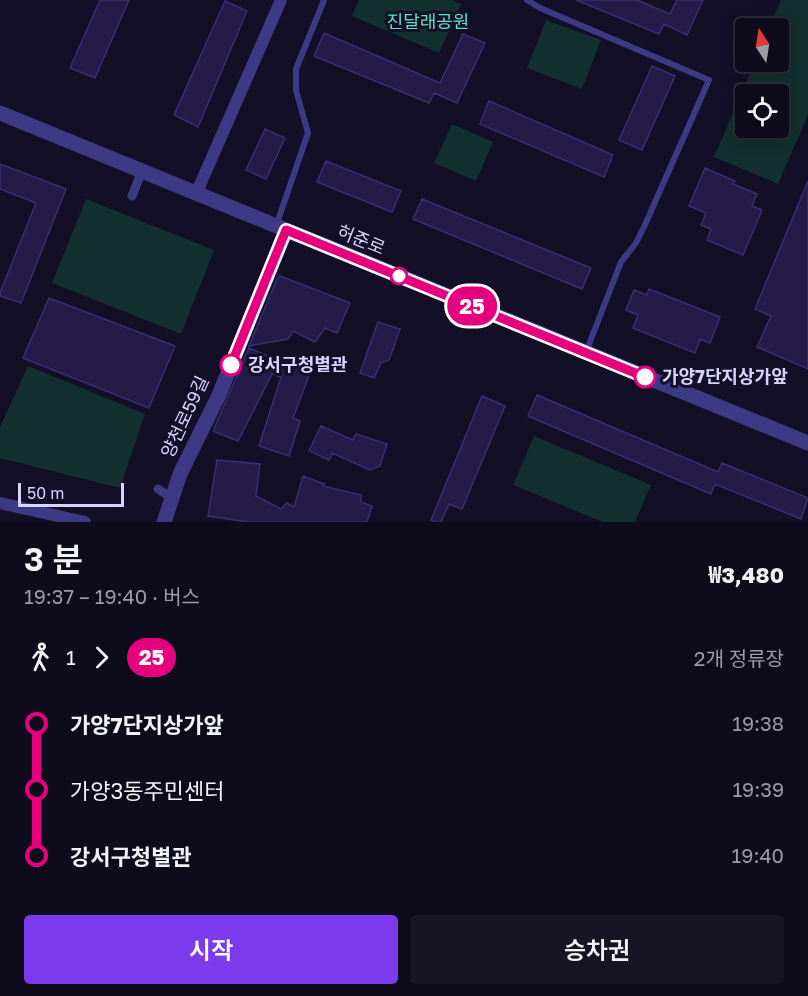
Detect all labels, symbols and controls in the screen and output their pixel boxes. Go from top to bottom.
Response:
park label: 진달래공원 [387,10,469,32]
north arrow [735,18,789,72]
map controls [735,18,789,138]
button: locate [735,84,789,138]
street label: 허준로 [334,220,389,259]
unlabelled marker [390,267,408,285]
line badge: 25 [445,286,499,326]
text: 25 [459,293,485,319]
place label: 강서구청별관 [248,353,348,375]
marker: 강서구청별관 [220,354,242,376]
place label: 가양7단지상가앞 [662,365,788,387]
marker: 가양7단지상가앞 [634,366,656,388]
street label: 양천로59길 [156,372,213,461]
scale bar [18,480,124,508]
text: 50 m [27,483,64,503]
text: 3 분 [24,539,83,578]
text: ₩3,480 [708,561,784,588]
text: 19:37 – 19:40 · 버스 [24,584,200,608]
icon: walk [24,641,57,674]
icon: forward [85,641,118,674]
text: 25 [139,644,164,670]
text: 1 [66,645,76,669]
text: 2개 정류장 [694,646,784,670]
text: 가양7단지상가앞 [70,711,224,738]
text: 19:38 [732,711,784,735]
text: 가양3동주민센터 [70,777,225,804]
text: 19:39 [732,777,784,801]
text: 강서구청별관 [70,843,191,870]
text: 19:40 [732,843,784,867]
button: 시작 [24,915,398,984]
button: 승차권 [410,915,784,984]

